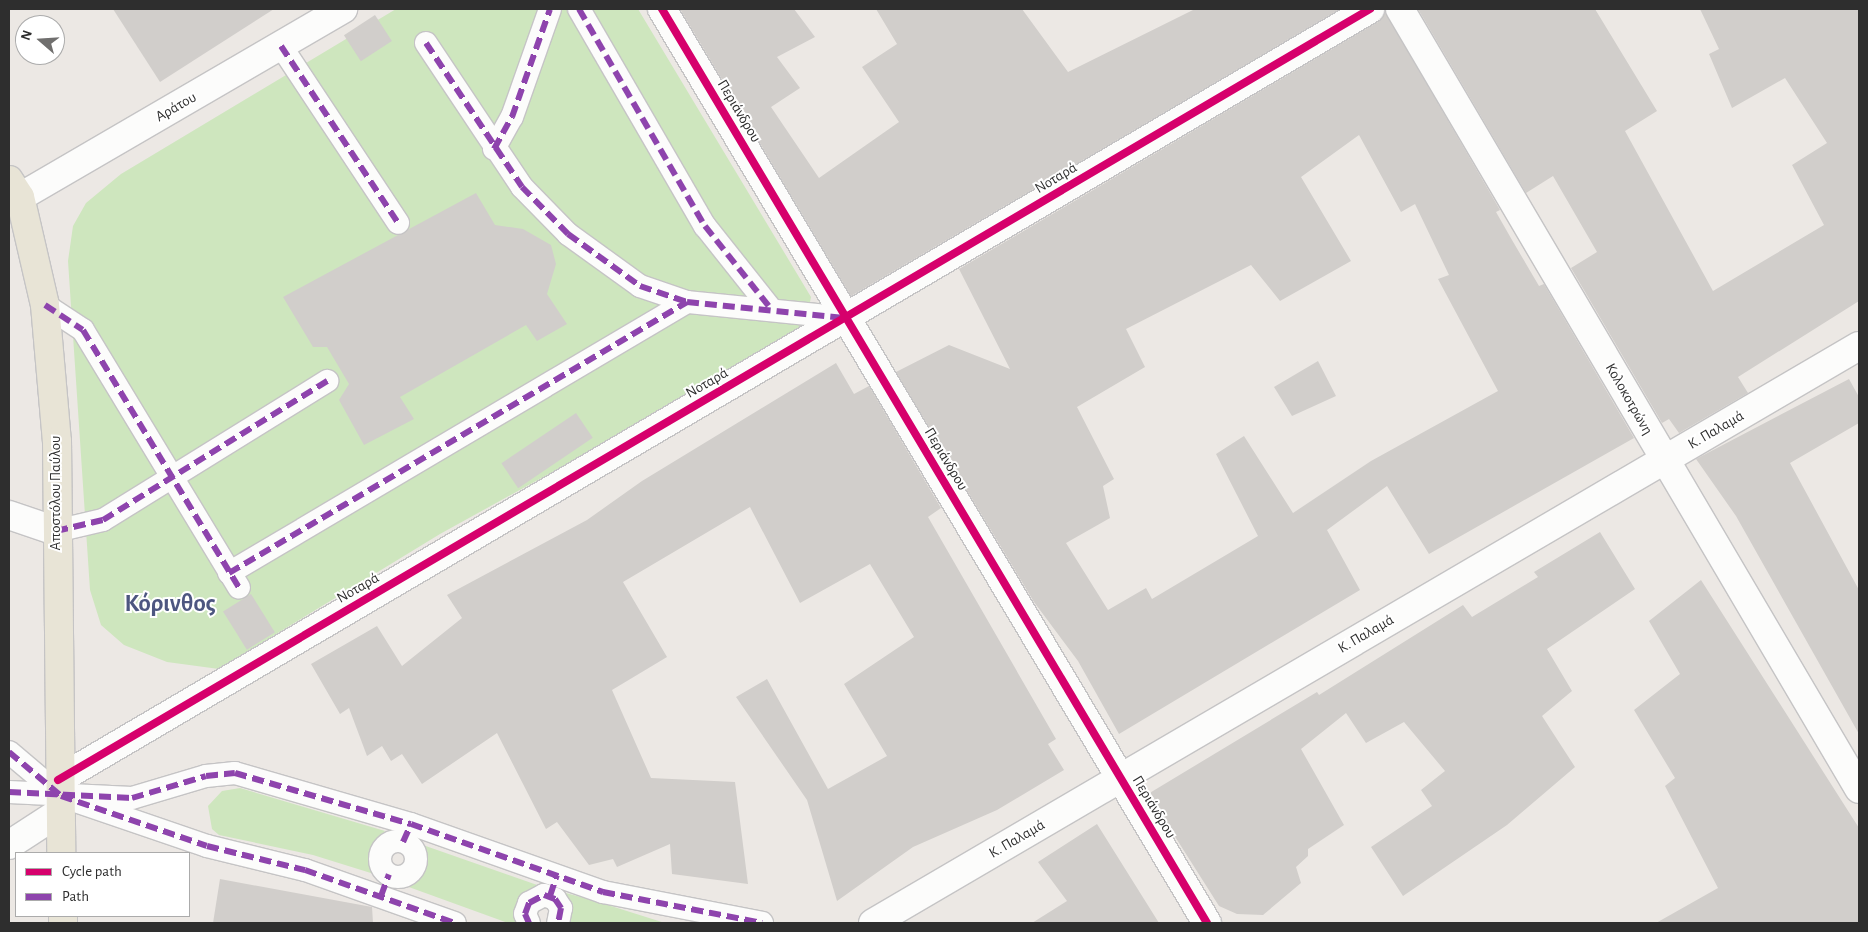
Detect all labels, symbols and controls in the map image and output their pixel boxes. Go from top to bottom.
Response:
north arrow [15,15,65,65]
text: N [19,29,35,42]
street label: Περιάνδρου [713,76,765,146]
street label: Αράτου [152,88,200,126]
street label: Νοταρά [1032,158,1080,198]
street label: Κολοκοτρώνη [1601,360,1657,438]
street label: Νοταρά [683,364,731,402]
street label: Κ. Παλαμά [1685,407,1747,453]
street label: Περιάνδρου [920,424,972,494]
street label: Αποστόλου Παύλου [47,436,65,550]
street label: Νοταρά [334,569,382,607]
district label: Κόρινθος [124,589,216,619]
street label: Κ. Παλαμά [1335,611,1397,657]
street label: Περιάνδρου [1128,772,1180,842]
street label: Κ. Παλαμά [986,816,1048,862]
legend [15,852,190,917]
text: Cycle path [62,864,122,879]
text: Path [62,889,89,904]

